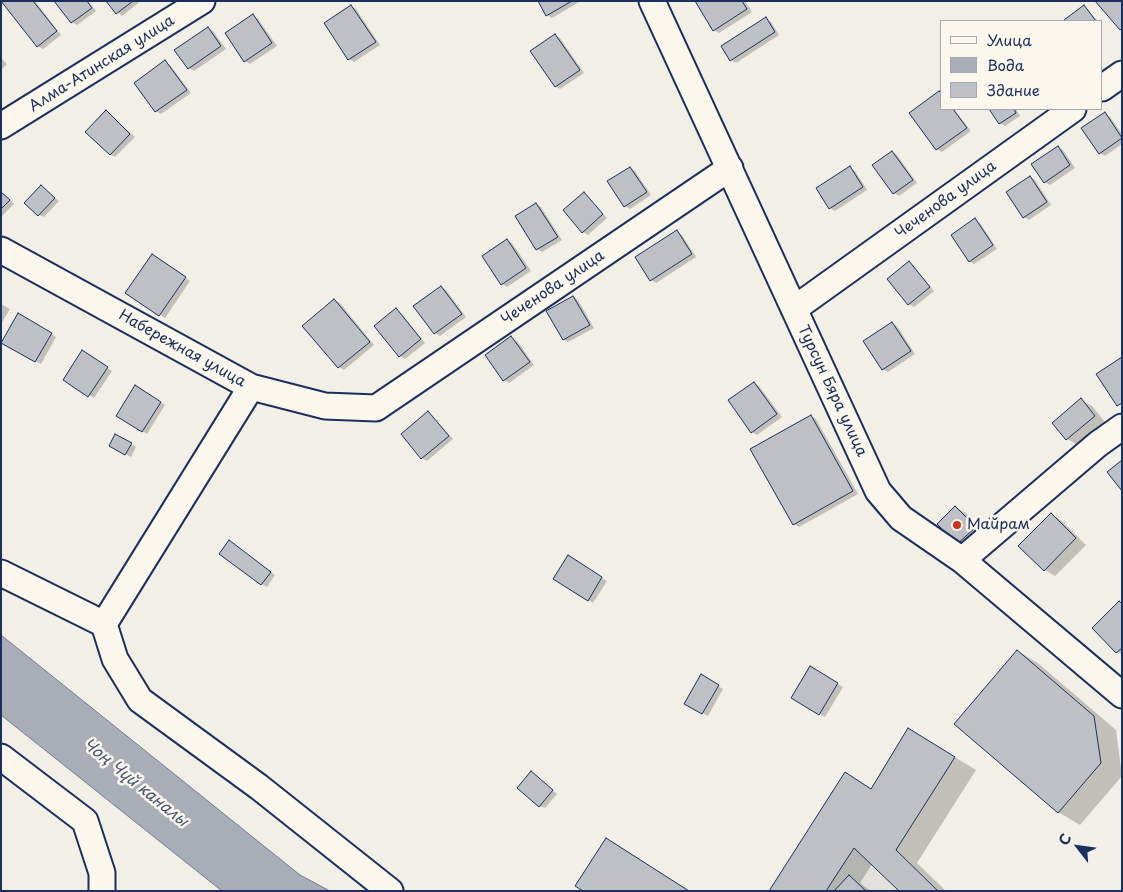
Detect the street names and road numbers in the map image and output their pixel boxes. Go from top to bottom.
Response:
street label: Алма-Атинская улица [26,12,178,116]
street label: Чеченова улица [892,157,1000,243]
street label: Чеченова улица [498,247,608,329]
street label: Набережная улица [115,307,249,391]
street label: Турсун Бяра улица [794,322,870,460]

